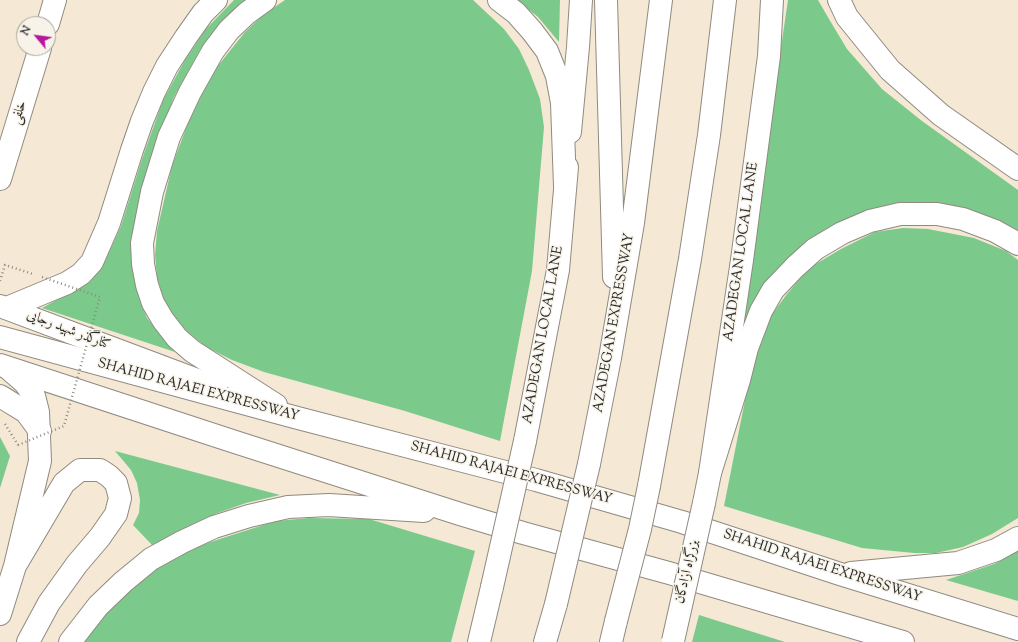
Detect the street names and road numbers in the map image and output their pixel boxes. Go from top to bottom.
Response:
street label: خلفی [8,99,32,127]
street label: AZADEGAN LOCAL LANE [721,161,763,343]
street label: AZADEGAN EXPRESSWAY [591,232,639,414]
street label: AZADEGAN LOCAL LANE [520,245,568,425]
street label: کنارگذر شهید رجایی [24,307,112,355]
street label: SHAHID RAJAEI EXPRESSWAY [95,356,301,426]
street label: SHAHID RAJAEI EXPRESSWAY [408,439,614,509]
street label: SHAHID RAJAEI EXPRESSWAY [721,527,923,607]
street label: بزرگراه آزادگان [672,538,704,606]

